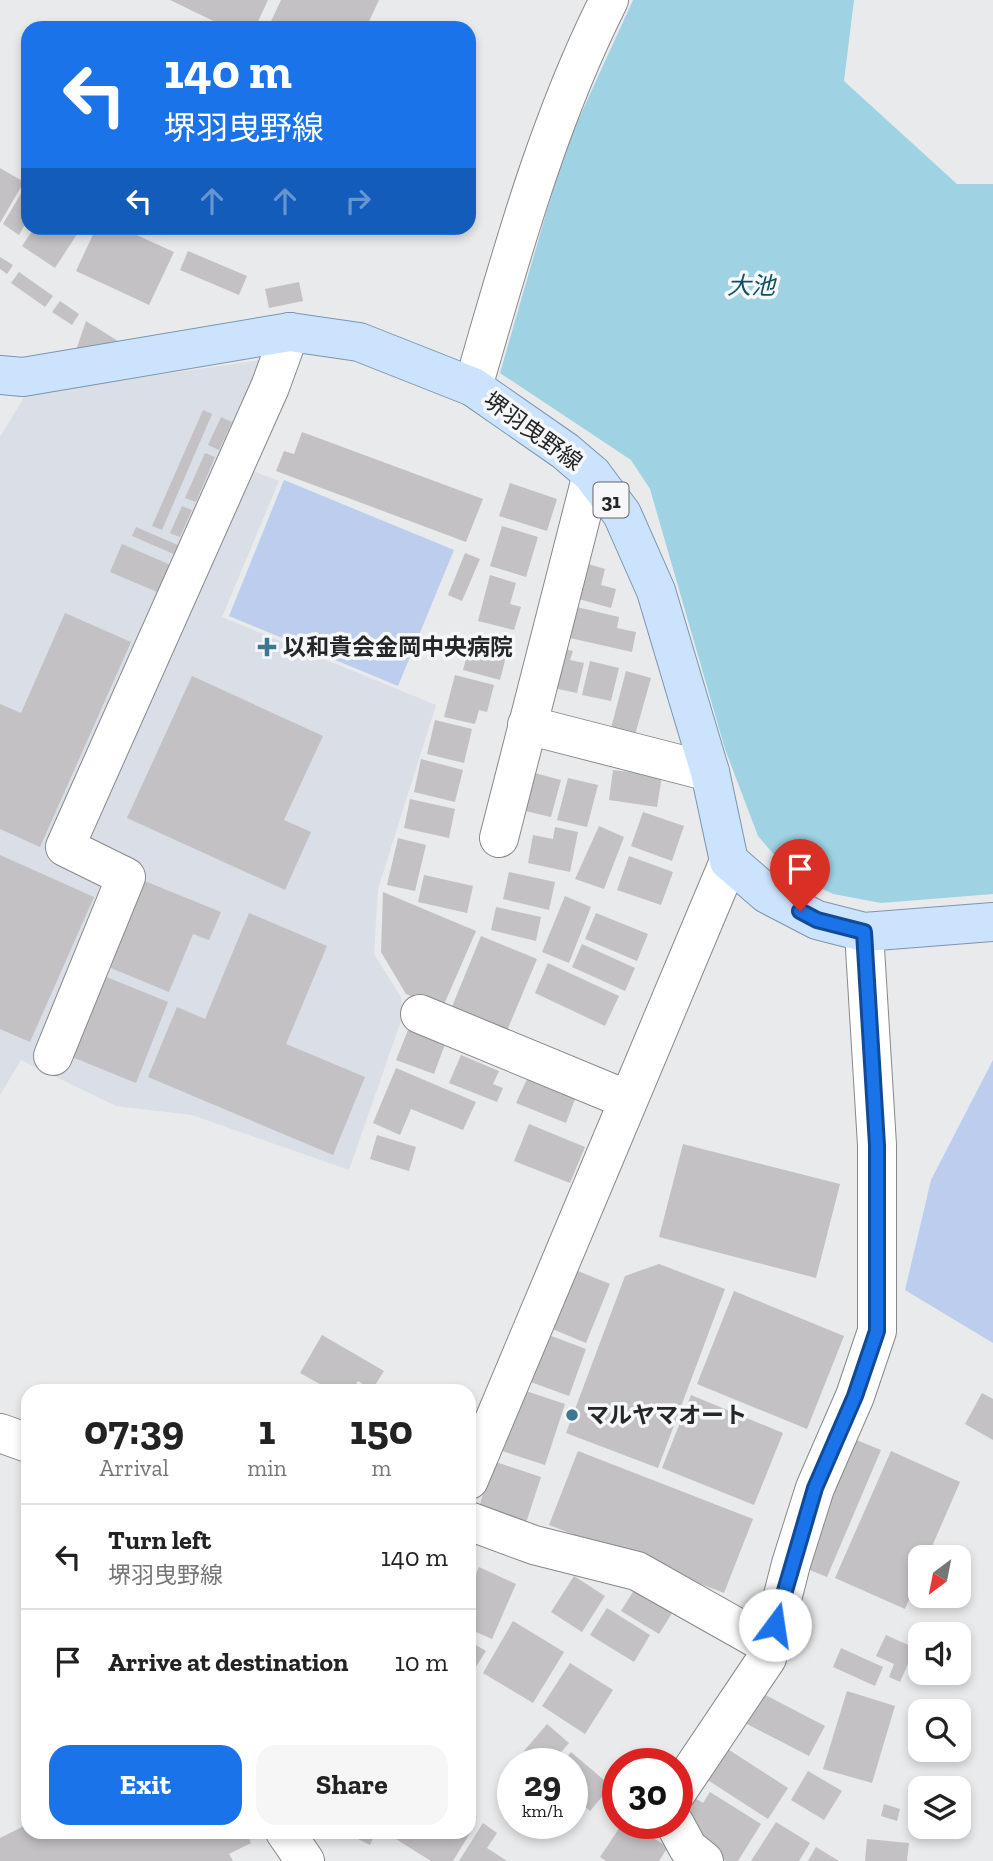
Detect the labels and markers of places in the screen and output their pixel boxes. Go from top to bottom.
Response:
place label: 以和貴会金岡中央病院 [283,633,513,661]
marker: 以和貴会金岡中央病院 [257,637,277,657]
pin [770,839,830,911]
place label: マルヤマオート [586,1401,747,1429]
marker: マルヤマオート [564,1407,580,1423]

